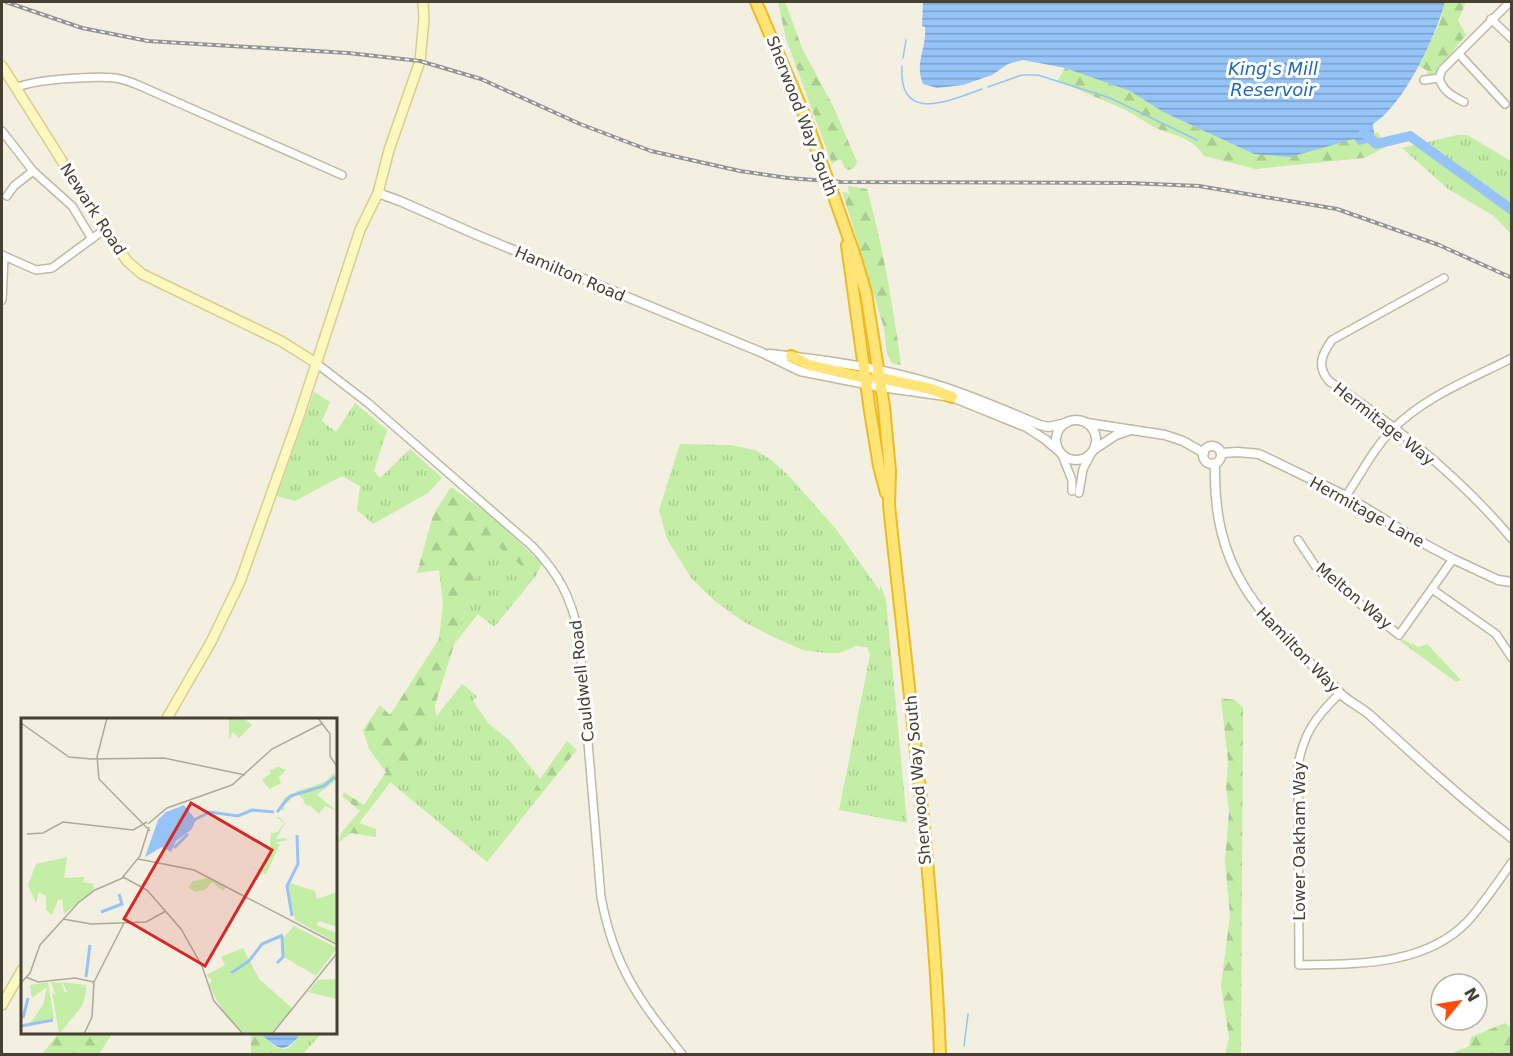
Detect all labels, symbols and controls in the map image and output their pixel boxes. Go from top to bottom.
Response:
street label: Sherwood Way South [763,33,841,199]
water label: King's Mill Reservoir [1228,58,1318,100]
street label: Newark Road [56,159,130,259]
street label: Hamilton Road [512,242,628,306]
street label: Hermitage Way [1330,379,1438,469]
street label: Hermitage Lane [1306,473,1428,551]
street label: Melton Way [1312,559,1396,633]
street label: Hamilton Way [1252,603,1344,697]
street label: Cauldwell Road [566,619,598,743]
street label: Sherwood Way South [901,694,935,866]
inset map [21,718,338,1035]
street label: Lower Oakham Way [1290,761,1309,921]
north arrow [1429,972,1489,1032]
text: N [1460,984,1483,1005]

